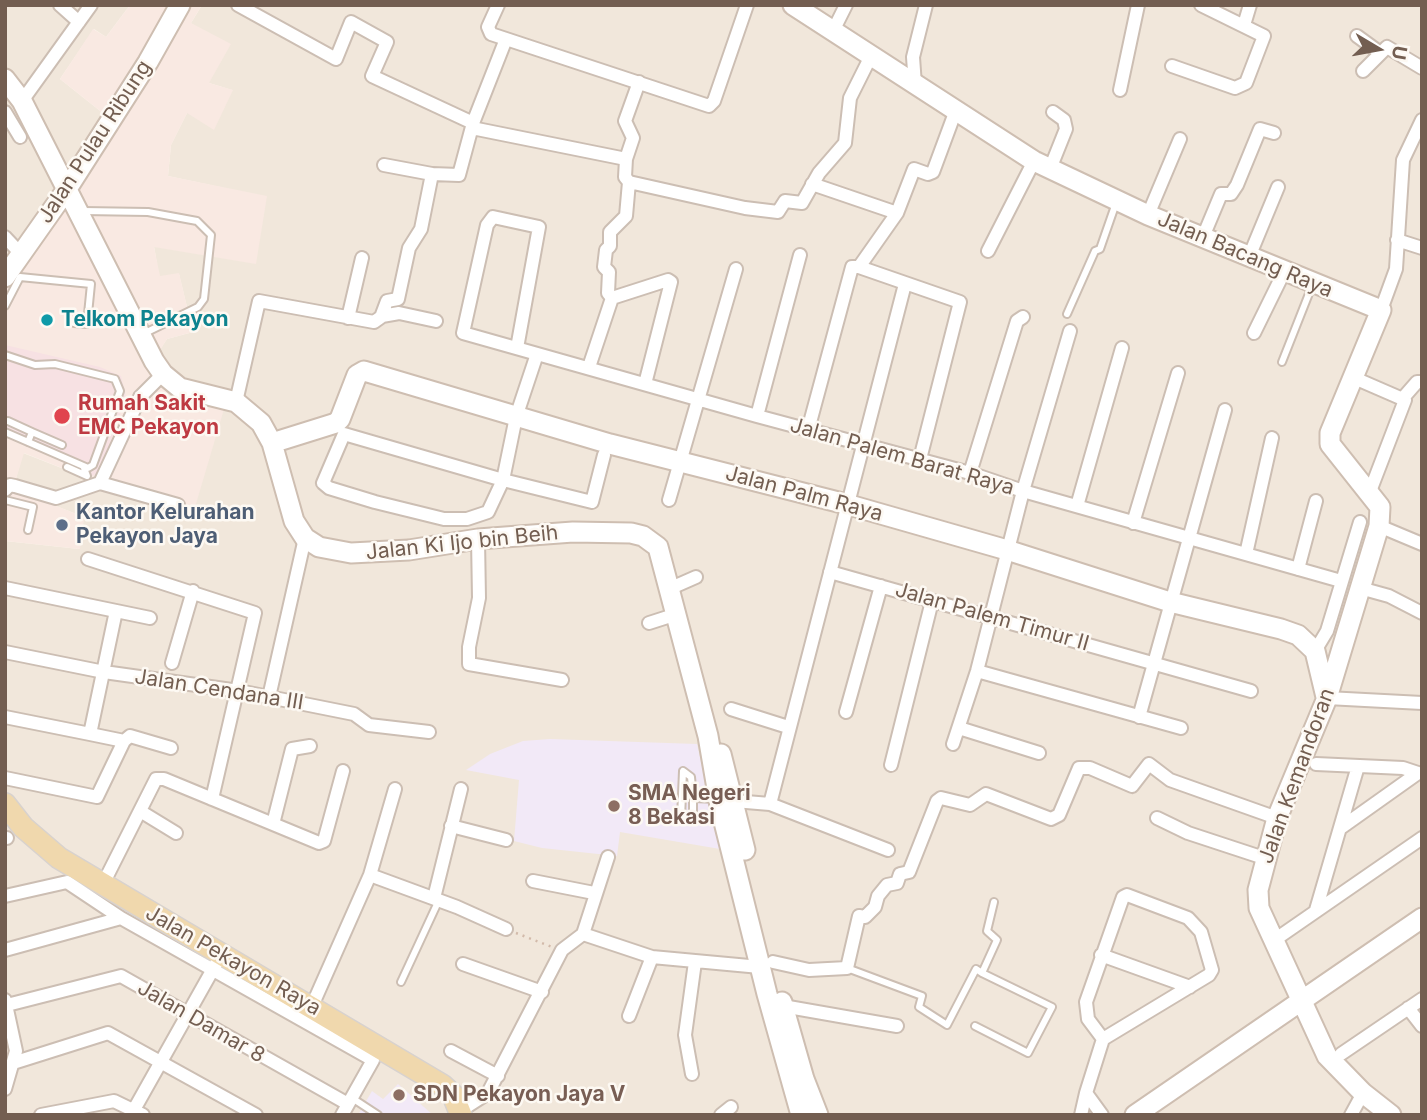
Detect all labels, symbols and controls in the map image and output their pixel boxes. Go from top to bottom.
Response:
north arrow [1343,14,1413,84]
text: U [1387,44,1412,62]
street label: Jalan Pulau Ribung [33,56,157,228]
street label: Jalan Bacang Raya [1154,207,1336,303]
place label: Telkom Pekayon [61,307,228,333]
marker: Telkom Pekayon [39,312,55,328]
place label: Rumah Sakit EMC Pekayon [78,391,219,441]
marker: Rumah Sakit EMC Pekayon [52,406,72,426]
street label: Jalan Palem Barat Raya [787,413,1017,501]
street label: Jalan Palm Raya [723,461,885,527]
place label: Kantor Kelurahan Pekayon Jaya [76,500,255,550]
marker: Kantor Kelurahan Pekayon Jaya [54,517,70,533]
street label: Jalan Ki Ijo bin Beih [365,520,559,566]
street label: Jalan Palem Timur II [892,577,1092,657]
street label: Jalan Cendana III [133,664,305,716]
street label: Jalan Kemandoran [1254,685,1340,867]
place label: SMA Negeri 8 Bekasi [628,781,751,831]
marker: SMA Negeri 8 Bekasi [606,798,622,814]
street label: Jalan Pekayon Raya [141,901,325,1021]
street label: Jalan Damar 8 [133,975,269,1069]
place label: SDN Pekayon Jaya V [413,1082,625,1108]
marker: SDN Pekayon Jaya V [391,1087,407,1103]

